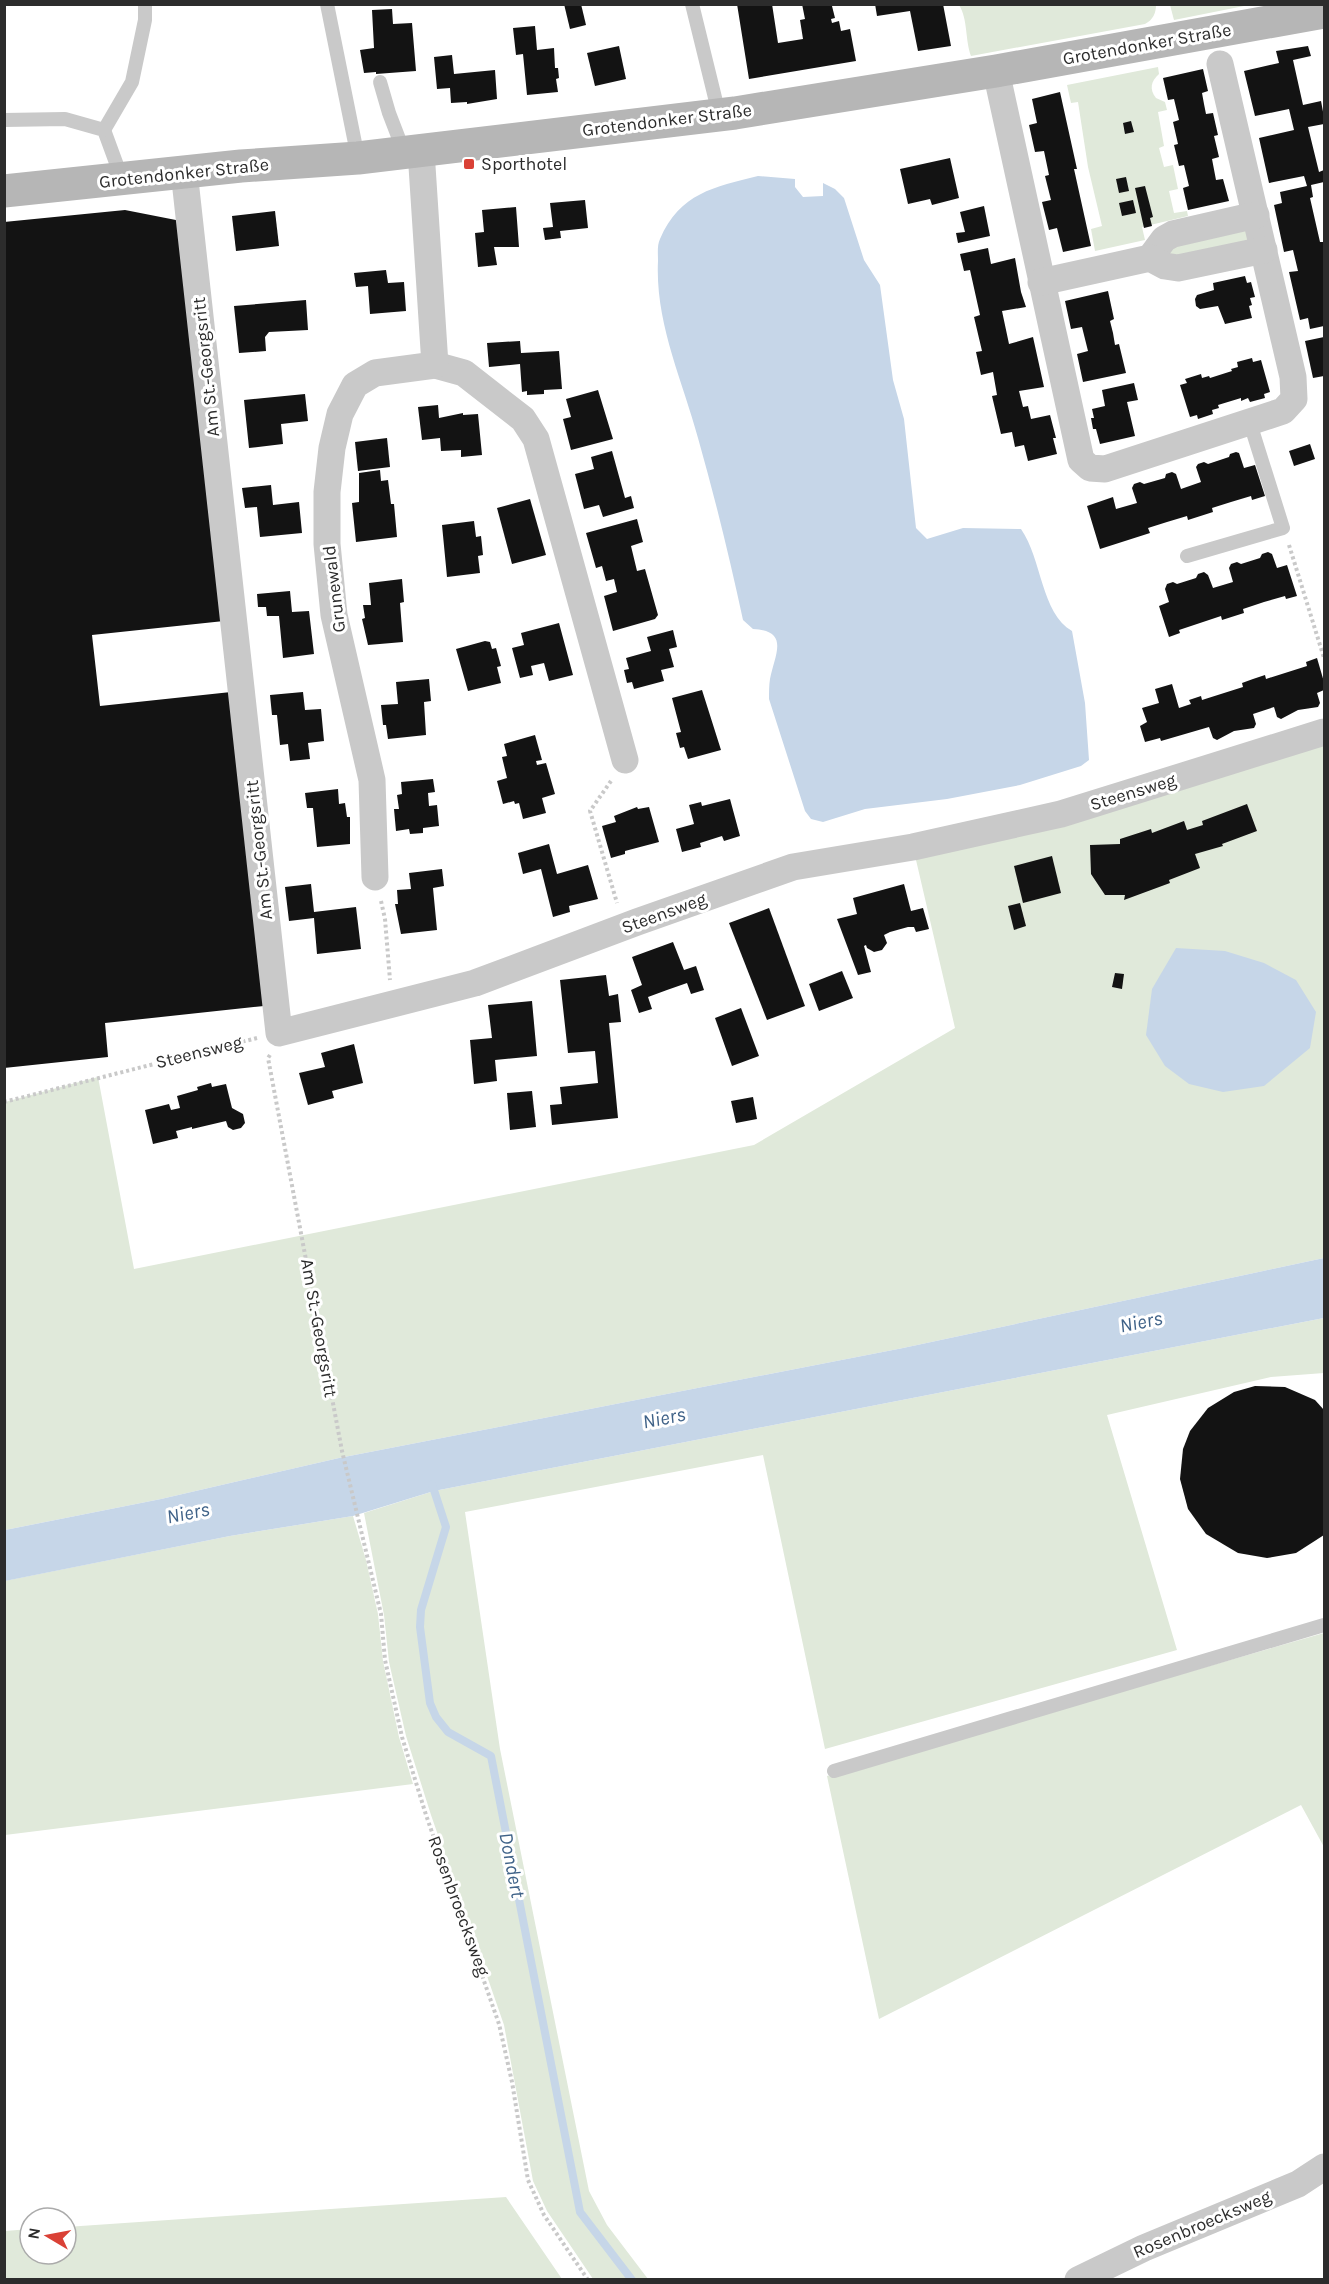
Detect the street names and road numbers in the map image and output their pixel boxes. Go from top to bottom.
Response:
street label: Grotendonker Straße [1061,18,1233,70]
street label: Grotendonker Straße [581,99,753,141]
street label: Grotendonker Straße [98,153,270,193]
street label: Am St.-Georgsritt [188,296,224,438]
street label: Grunewald [318,544,350,634]
street label: Steensweg [1087,768,1179,816]
street label: Am St.-Georgsritt [241,779,277,921]
street label: Steensweg [618,887,710,939]
street label: Steensweg [153,1031,245,1073]
street label: Am St.-Georgsritt [296,1257,342,1399]
street label: Rosenbroecksweg [423,1833,495,1979]
street label: Rosenbroecksweg [1130,2185,1274,2263]

